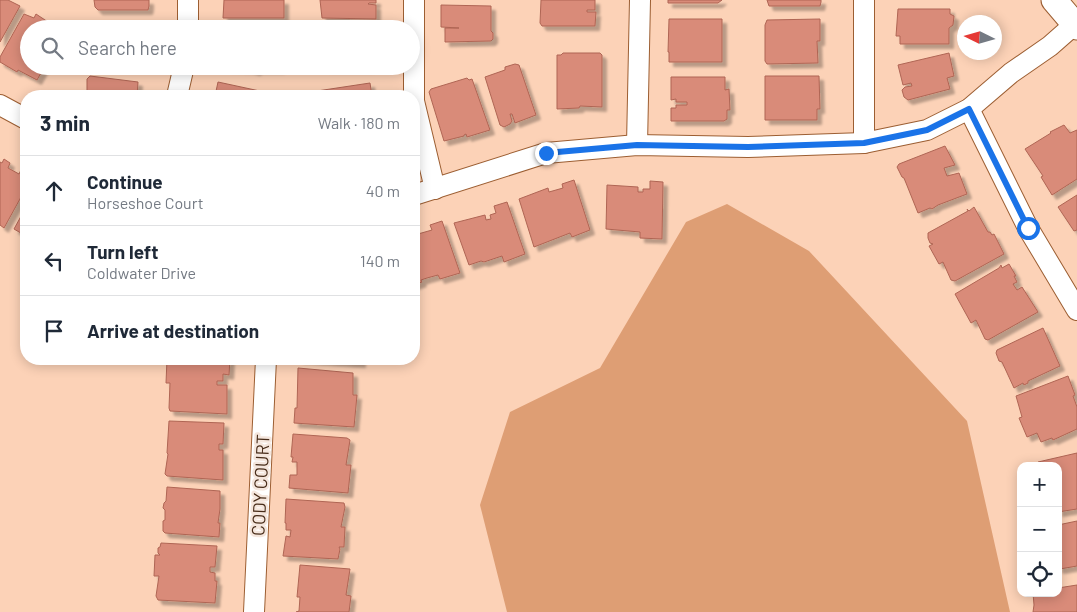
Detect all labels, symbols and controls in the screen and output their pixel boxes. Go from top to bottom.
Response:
north arrow [957,15,1002,60]
search box [20,20,420,75]
icon: search [38,34,66,62]
text: Search here [78,36,177,59]
text: 3 min [40,110,90,135]
text: Walk · 180 m [318,113,400,132]
route end [535,142,558,165]
text: Continue [87,170,163,193]
icon: ahead [40,177,68,205]
text: 40 m [366,181,400,200]
text: Horseshoe Court [87,193,204,212]
route start [1017,217,1040,240]
text: Turn left [87,240,158,263]
icon: left [40,247,68,275]
text: 140 m [360,251,400,270]
text: Coldwater Drive [87,263,196,282]
icon: arrive [40,317,68,345]
text: Arrive at destination [87,319,259,342]
street label: CODY COURT [246,434,274,536]
map controls [1017,462,1062,597]
button: + [1017,462,1062,507]
button: − [1017,507,1062,552]
button: locate [1017,552,1062,597]

